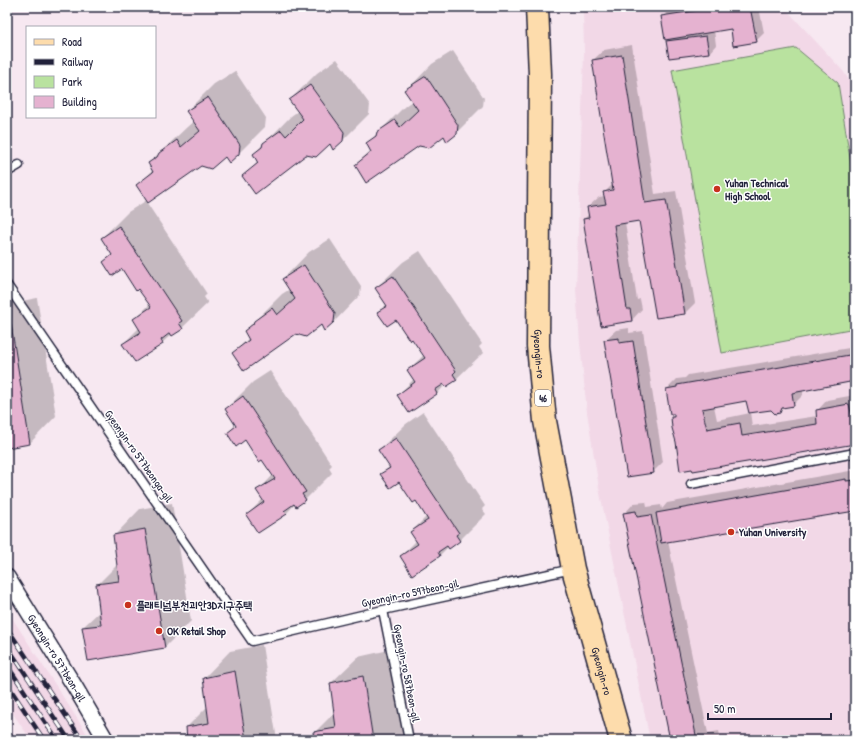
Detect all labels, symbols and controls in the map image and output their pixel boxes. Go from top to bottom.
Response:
legend [26,26,156,118]
text: Road [62,33,82,50]
text: Railway [62,53,93,70]
text: Park [62,73,82,90]
text: Building [62,93,97,110]
place label: Yuhan Technical High School [724,176,789,204]
marker: Yuhan Technical High School [712,184,722,194]
street label: Gyeongin-ro [531,329,548,380]
road number: 46 [535,390,551,406]
street label: Gyeongin-ro 577beonga-gil [102,407,176,505]
place label: Yuhan University [738,525,807,540]
marker: Yuhan University [726,527,736,537]
street label: Gyeongin-ro 597beon-gil [360,576,460,610]
place label: 플래티넘부천괴안3D지구주택 [136,598,253,612]
marker: 플래티넘부천괴안3D지구주택 [123,600,133,610]
street label: Gyeongin-ro 577beon-gil [25,611,89,704]
street label: Gyeongin-ro 587beon-gil [391,623,423,723]
place label: OK Retail Shop [167,624,226,639]
marker: OK Retail Shop [154,626,164,636]
street label: Gyeongin-ro [588,645,615,697]
scale bar [708,695,831,721]
text: 50 m [714,700,735,717]

